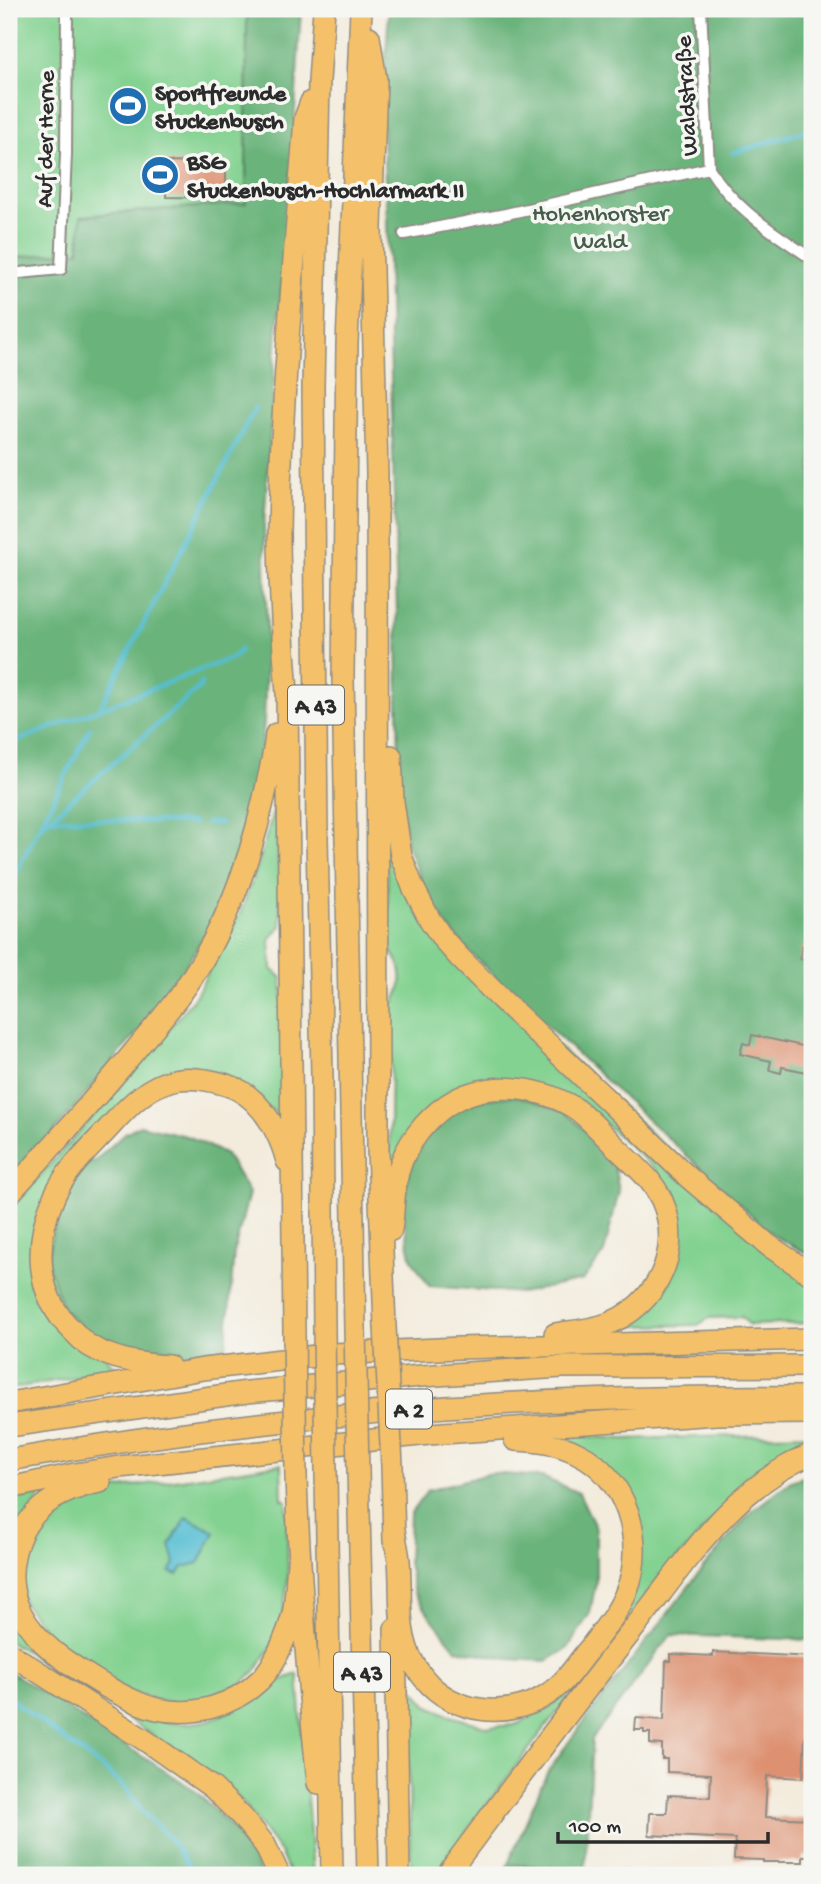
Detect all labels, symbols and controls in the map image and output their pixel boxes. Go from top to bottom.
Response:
street label: Waldstraße [671,34,706,157]
street label: Auf der Herne [32,69,63,208]
place label: Sportfreunde Stuckenbusch [155,81,288,138]
sports icon: Sportfreunde Stuckenbusch [107,85,149,127]
place label: BSG Stuckenbusch-Hochlarmark II [186,150,464,207]
sports icon: BSG Stuckenbusch-Hochlarmark II [139,154,181,196]
park label: Hohenhorster Wald [532,201,671,258]
road number: A 43 [288,685,344,724]
road number: A 2 [386,1390,432,1428]
road number: A 43 [334,1652,390,1692]
scale bar [558,1800,768,1844]
text: 100 m [568,1816,621,1841]

